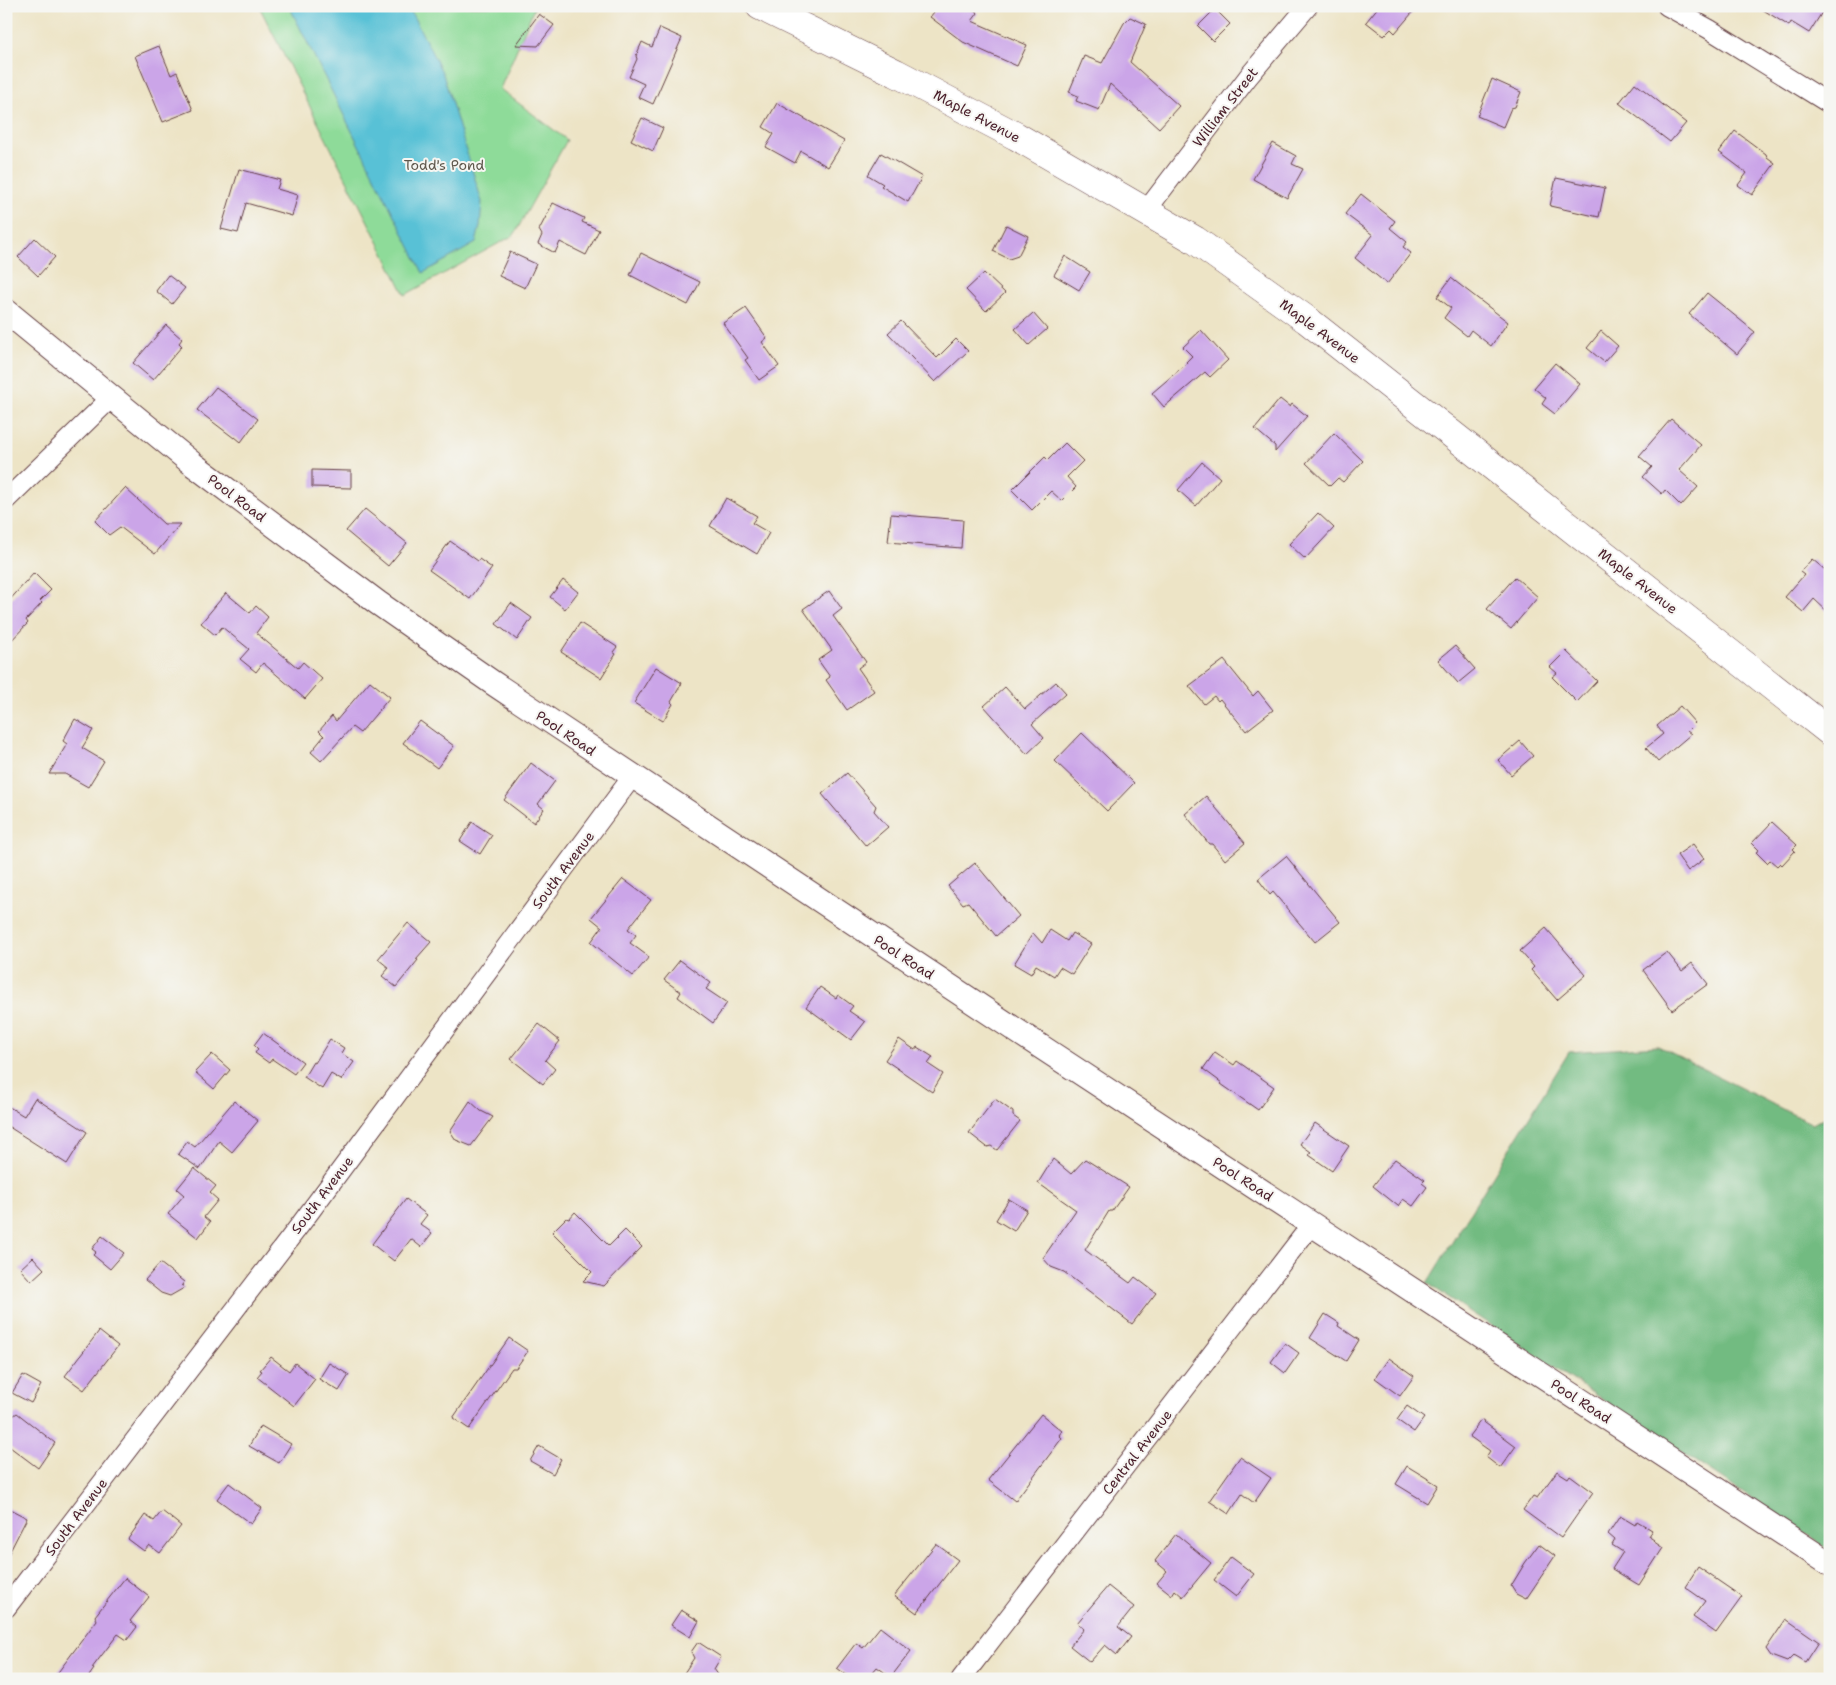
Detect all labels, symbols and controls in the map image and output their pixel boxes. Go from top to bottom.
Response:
street label: William Street [1188,64,1262,150]
street label: Maple Avenue [930,85,1024,147]
park label: Todd's Pond [404,156,484,174]
street label: Maple Avenue [1276,295,1364,367]
street label: Pool Road [204,470,270,526]
street label: Maple Avenue [1595,544,1681,618]
street label: Pool Road [532,706,600,760]
street label: South Avenue [528,827,598,913]
street label: Pool Road [870,931,938,983]
street label: South Avenue [287,1152,357,1238]
street label: Pool Road [1209,1153,1277,1205]
street label: Pool Road [1547,1375,1615,1427]
street label: Central Avenue [1098,1406,1176,1498]
street label: South Avenue [41,1474,111,1560]

